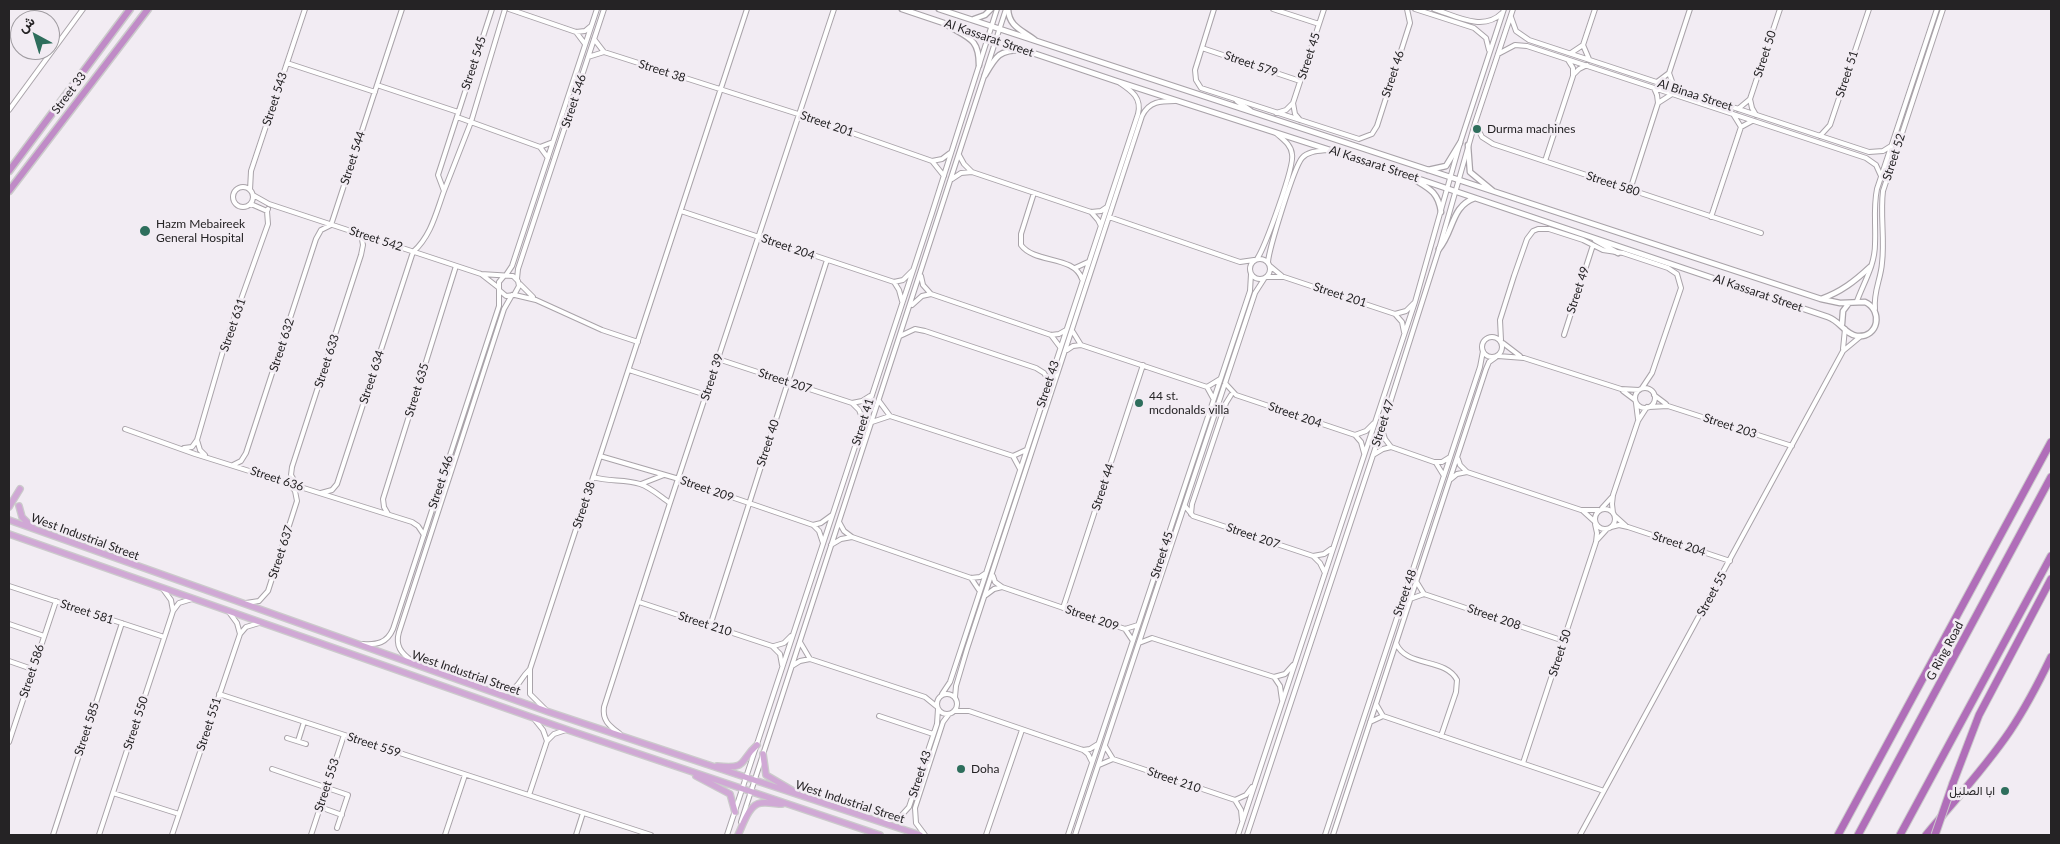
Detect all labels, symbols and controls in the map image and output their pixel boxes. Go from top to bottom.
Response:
north arrow [10,10,60,60]
text: ش [14,12,38,36]
street label: Al Kassarat Street [943,16,1035,60]
street label: Street 50 [1751,29,1779,79]
street label: Street 45 [1295,31,1323,81]
street label: Street 545 [459,34,489,92]
street label: Street 579 [1222,48,1280,80]
street label: Street 46 [1379,49,1407,99]
street label: Street 51 [1833,49,1861,99]
street label: Street 38 [637,57,687,85]
street label: Street 33 [49,69,89,117]
street label: Street 543 [260,70,290,128]
street label: Street 546 [559,72,589,130]
street label: Al Binaa Street [1656,76,1734,114]
street label: Street 201 [798,108,856,140]
place label: Durma machines [1487,122,1575,136]
marker: Durma machines [1471,123,1483,135]
street label: Street 544 [338,129,368,187]
street label: Street 52 [1880,132,1908,182]
street label: Al Kassarat Street [1327,143,1421,185]
street label: Street 580 [1584,169,1642,199]
place label: Hazm Mebaireek General Hospital [156,217,245,245]
marker: Hazm Mebaireek General Hospital [138,224,152,238]
street label: Street 542 [347,224,405,254]
street label: Street 204 [759,231,817,263]
street label: Street 49 [1564,265,1592,315]
street label: Al Kassarat Street [1712,271,1804,315]
street label: Street 201 [1311,280,1369,310]
street label: Street 631 [217,296,249,354]
street label: Street 632 [267,316,297,374]
street label: Street 633 [312,332,342,390]
street label: Street 634 [357,348,387,406]
street label: Street 39 [698,352,726,402]
street label: Street 43 [1034,359,1062,409]
street label: Street 635 [402,361,432,419]
street label: Street 207 [756,366,814,396]
place label: 44 st. mcdonalds villa [1149,389,1229,417]
street label: Street 41 [849,397,877,447]
marker: 44 st. mcdonalds villa [1133,397,1145,409]
street label: Street 47 [1369,398,1397,448]
street label: Street 204 [1266,399,1324,431]
street label: Street 203 [1701,411,1759,441]
street label: Street 40 [754,418,782,468]
street label: Street 546 [426,453,456,511]
street label: Street 44 [1089,462,1117,512]
street label: Street 636 [248,464,306,494]
street label: Street 209 [678,473,736,505]
street label: Street 38 [570,480,598,530]
street label: West Industrial Street [29,511,141,563]
street label: Street 207 [1224,520,1282,552]
street label: Street 637 [266,523,296,581]
street label: Street 204 [1650,529,1708,559]
street label: Street 45 [1148,530,1176,580]
street label: Street 48 [1390,568,1420,618]
street label: Street 55 [1694,569,1730,619]
street label: Street 581 [58,597,116,627]
street label: Street 208 [1465,601,1523,633]
street label: Street 209 [1063,602,1121,634]
street label: Street 210 [676,609,734,639]
street label: G Ring Road [1923,619,1967,683]
street label: Street 50 [1546,628,1574,678]
street label: Street 586 [17,642,47,700]
street label: West Industrial Street [410,648,522,698]
street label: Street 550 [121,694,151,752]
street label: Street 551 [194,695,224,753]
street label: Street 585 [72,700,102,758]
street label: Street 559 [345,730,403,760]
street label: Street 43 [906,749,934,799]
street label: Street 553 [312,756,342,814]
place label: Doha [971,762,1000,776]
marker: Doha [955,763,967,775]
street label: Street 210 [1145,764,1203,796]
street label: West Industrial Street [793,778,907,826]
place label: ابا الصليل [1949,784,1995,798]
marker: ابا الصليل [1999,785,2011,797]

